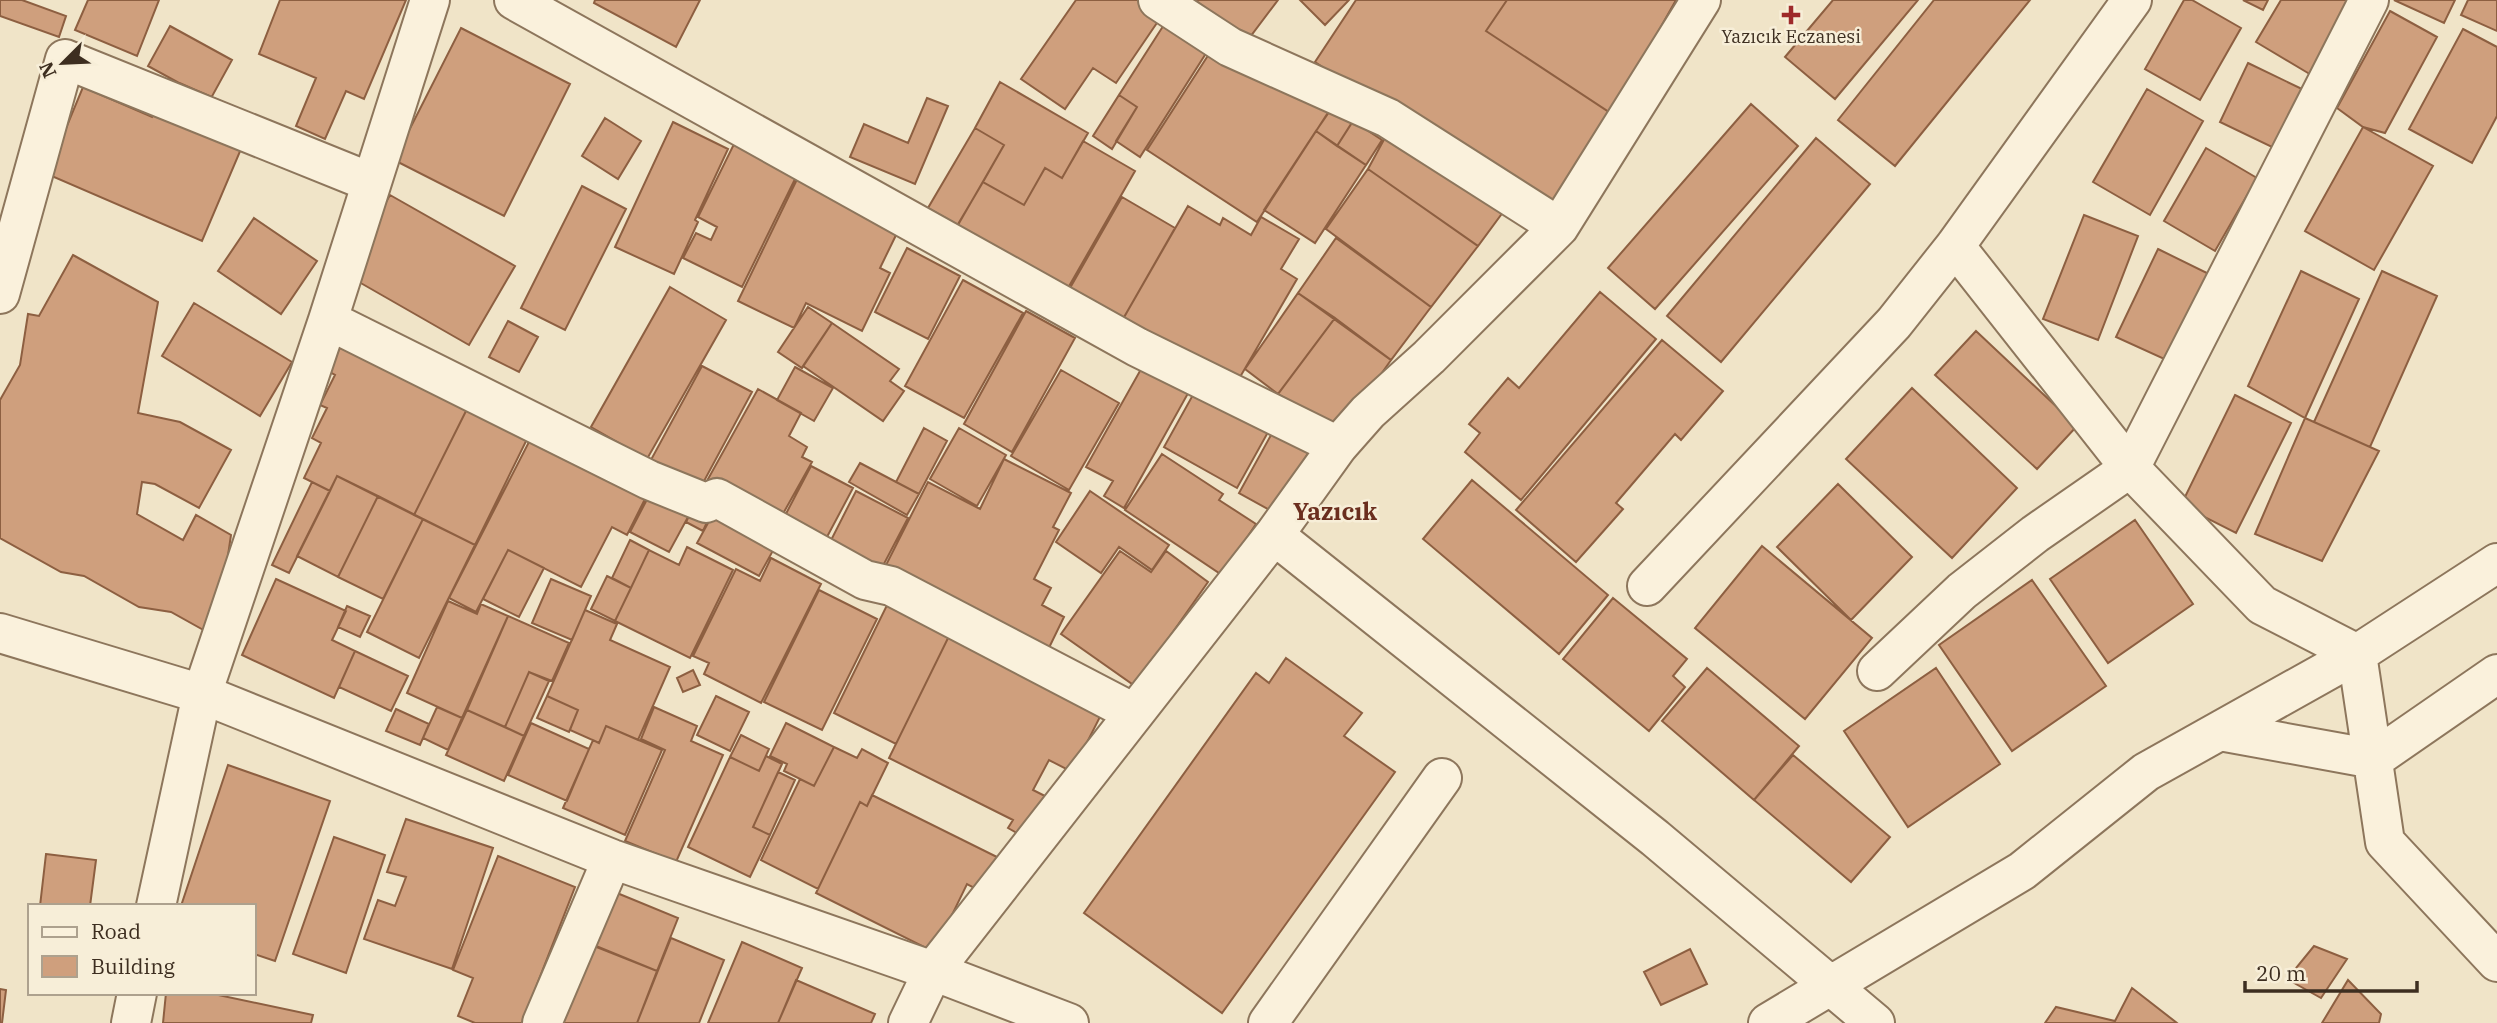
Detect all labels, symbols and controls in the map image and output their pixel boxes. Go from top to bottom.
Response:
marker: Yazıcık Eczanesi [1783,7,1799,23]
place label: Yazıcık Eczanesi [1721,25,1861,48]
north arrow [28,28,98,98]
text: N [33,58,61,82]
district label: Yazıcık [1293,495,1377,527]
legend [28,904,256,995]
text: Road [91,917,141,945]
scale bar [2245,950,2416,994]
text: Building [91,952,176,980]
text: 20 m [2256,959,2306,987]

